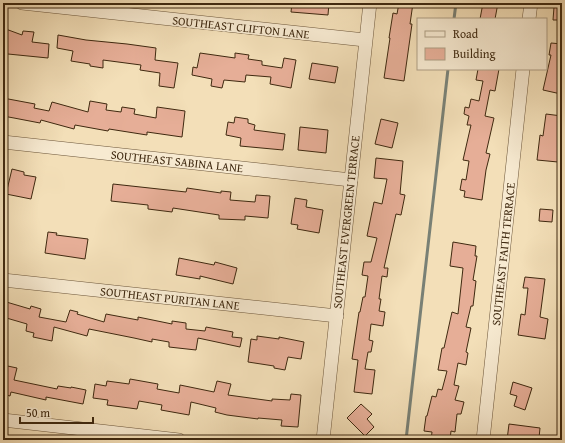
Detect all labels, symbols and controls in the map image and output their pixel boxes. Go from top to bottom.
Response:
street label: SOUTHEAST CLIFTON LANE [172,11,310,43]
legend [417,18,547,70]
text: Road [453,25,479,42]
text: Building [453,45,496,62]
street label: SOUTHEAST EVERGREEN TERRACE [328,135,364,309]
street label: SOUTHEAST SABINA LANE [110,146,244,176]
street label: SOUTHEAST FAITH TERRACE [487,182,519,326]
street label: SOUTHEAST PURITAN LANE [99,282,241,314]
scale bar [20,399,93,425]
text: 50 m [26,404,50,421]

